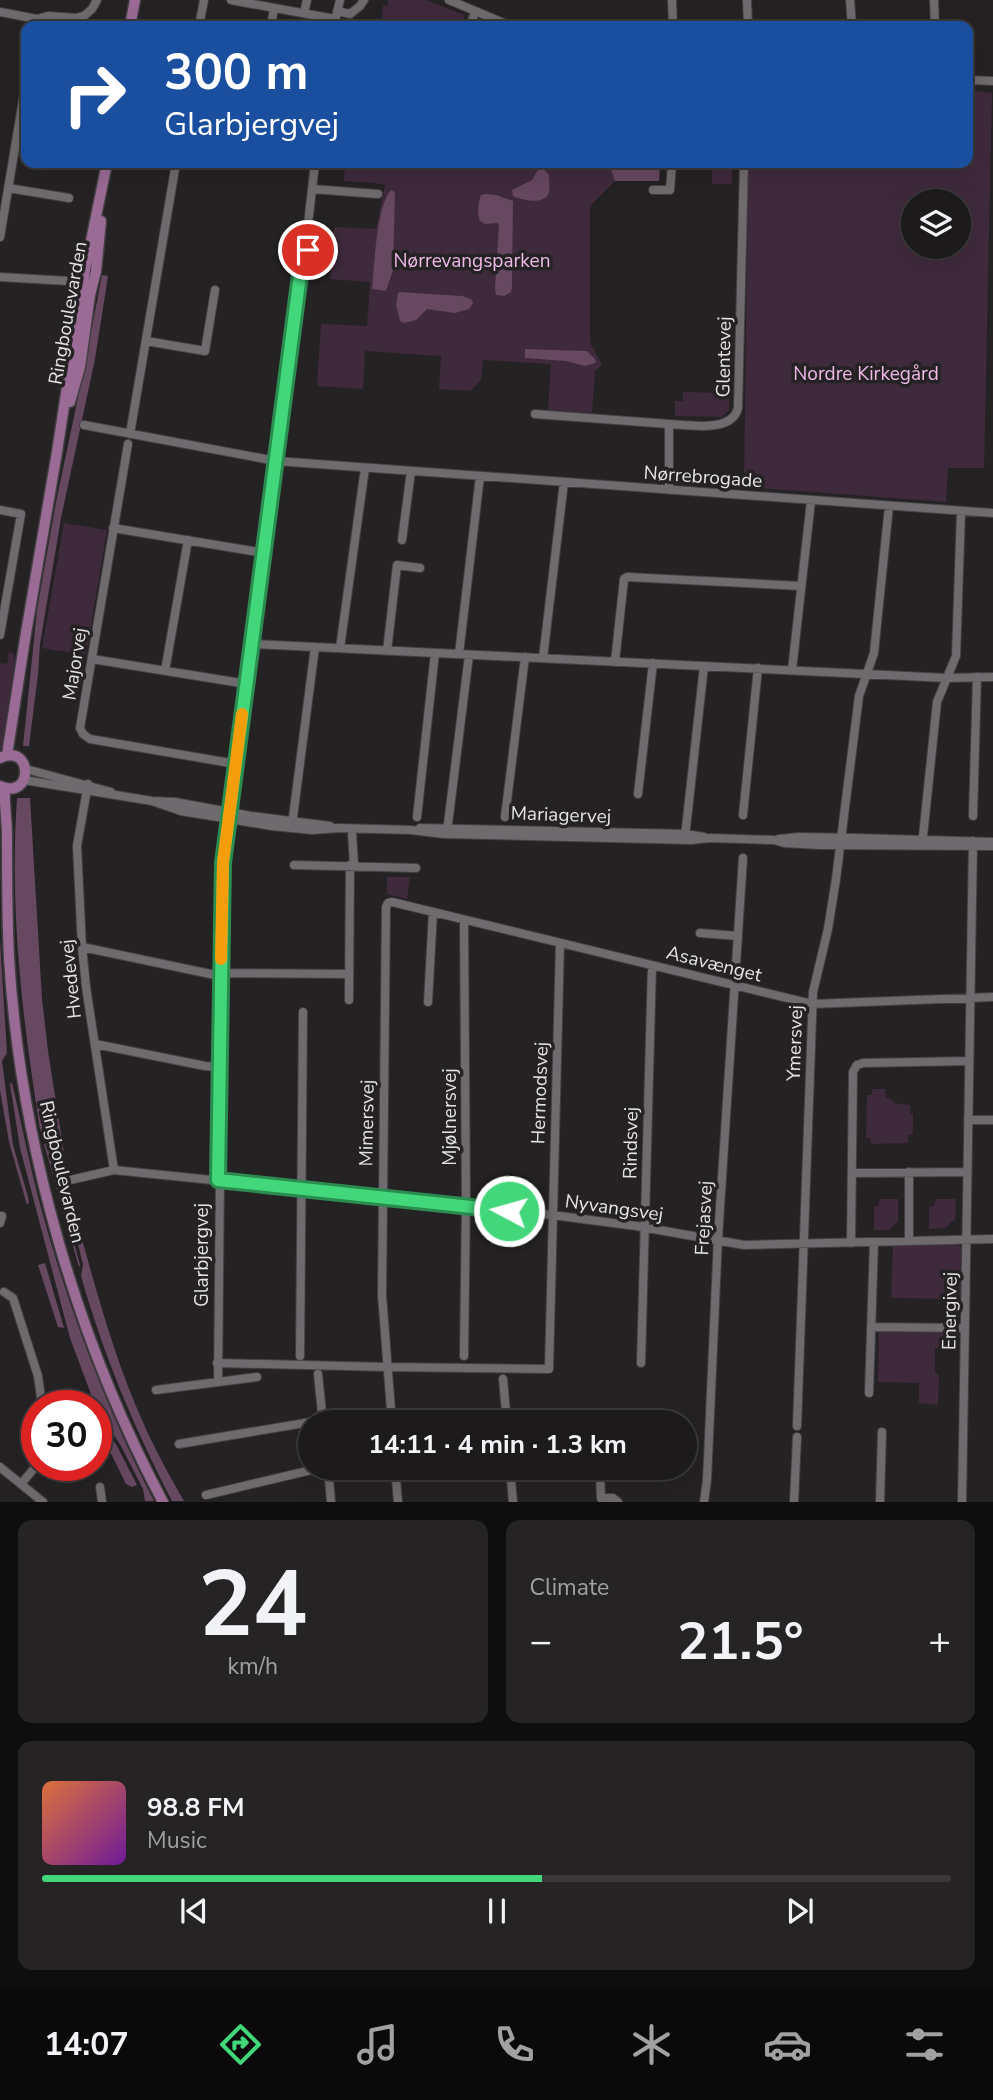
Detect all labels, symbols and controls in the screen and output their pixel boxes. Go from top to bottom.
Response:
text: 300 m [164,39,308,106]
icon: right [49,49,140,140]
text: Glarbjergvej [164,103,339,146]
map controls [901,189,971,259]
button: layers [901,189,971,259]
pin [278,220,338,280]
icon: arrive [289,231,327,269]
street label: Ringboulevarden [43,239,93,387]
park label: Nørrevangsparken [394,248,550,274]
street label: Glentevej [710,316,738,398]
park label: Nordre Kirkegård [793,361,939,387]
street label: Nørrebrogade [643,460,763,494]
street label: Majorvej [56,626,94,702]
street label: Mariagervej [510,800,612,830]
street label: Hvedevej [54,938,88,1020]
street label: Asavænget [664,940,765,988]
street label: Ymersvej [781,1004,809,1083]
street label: Hermodsvej [525,1041,555,1145]
street label: Mjølnersvej [437,1068,463,1166]
street label: Mimersvej [353,1079,381,1167]
street label: Ringboulevarden [33,1098,91,1246]
street label: Rindsvej [617,1107,645,1179]
position arrow [472,1174,546,1248]
street label: Frejasvej [689,1180,719,1256]
street label: Nyvangsvej [563,1188,665,1228]
street label: Glarbjergvej [189,1203,215,1307]
street label: Energivej [936,1272,964,1350]
speed limit sign: 30 [21,1390,112,1481]
text: 14:11 · 4 min · 1.3 km [368,1427,627,1462]
text: 24 [198,1543,307,1667]
text: Climate [530,1572,609,1603]
text: 21.5° [677,1606,803,1677]
text: − [530,1616,552,1667]
text: + [928,1616,951,1667]
text: km/h [227,1651,278,1682]
text: 98.8 FM [147,1790,244,1825]
text: Music [147,1825,207,1856]
icon: previous [175,1892,213,1930]
icon: pause [478,1892,516,1930]
icon: next [781,1892,819,1930]
icon: directions [216,2020,265,2069]
icon: music [353,2020,402,2069]
icon: phone [490,2020,539,2069]
icon: climate [627,2020,676,2069]
icon: car [763,2020,812,2069]
icon: filters [900,2020,949,2069]
text: 14:07 [44,2023,129,2066]

